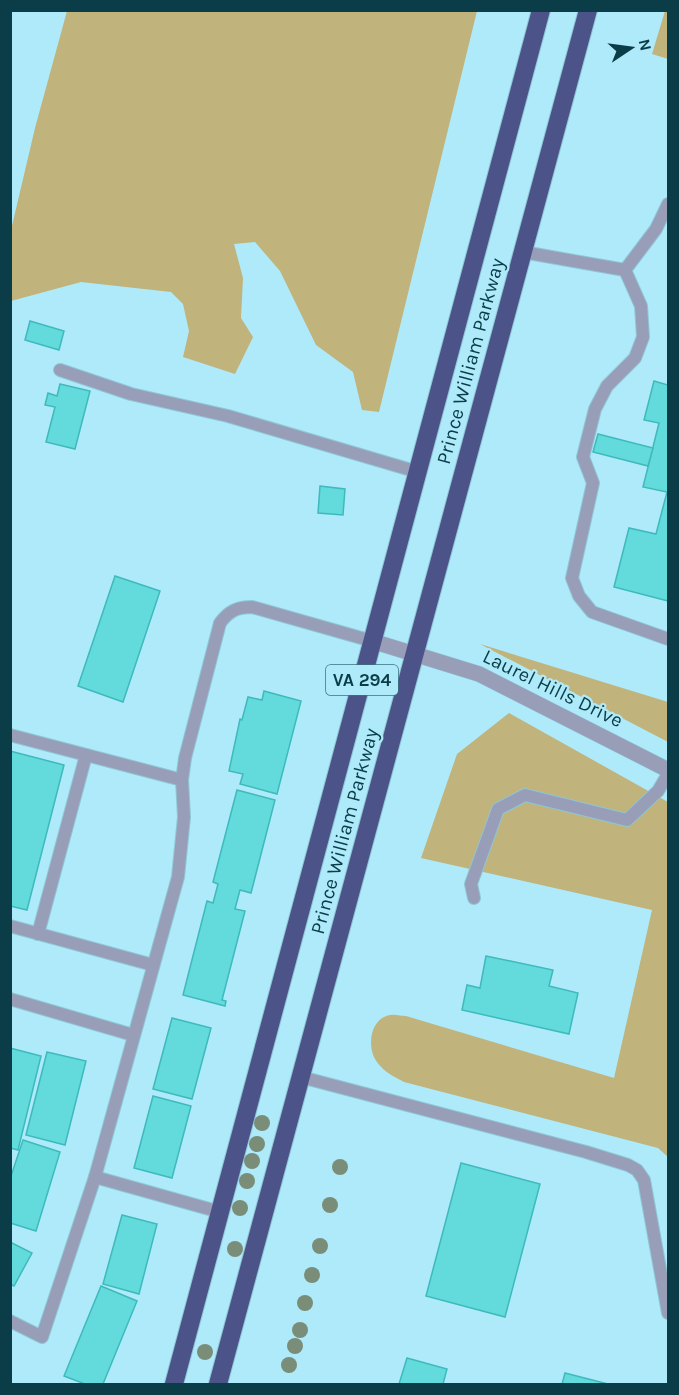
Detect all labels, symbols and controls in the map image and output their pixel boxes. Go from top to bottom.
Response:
north arrow [601,18,661,78]
text: N [635,37,656,52]
street label: Prince William Parkway [432,256,509,467]
street label: Laurel Hills Drive [479,645,627,732]
road number: VA 294 [326,665,398,695]
street label: Prince William Parkway [306,726,383,937]

